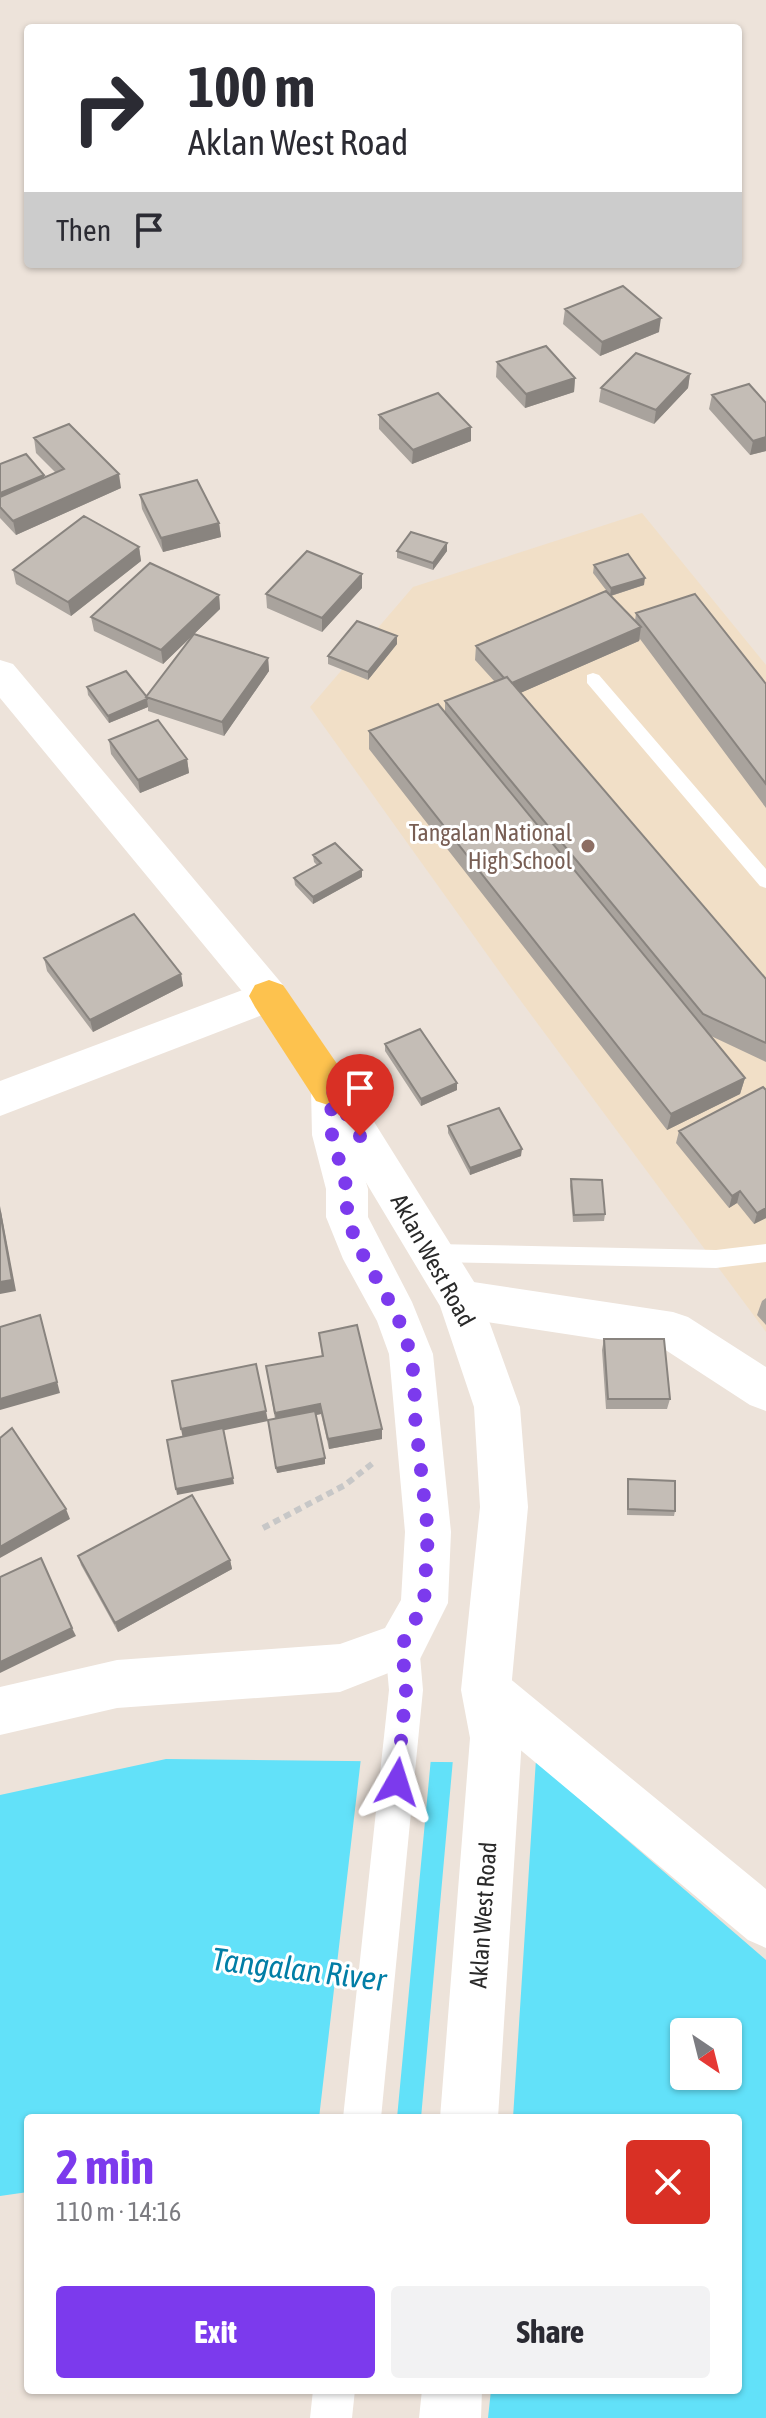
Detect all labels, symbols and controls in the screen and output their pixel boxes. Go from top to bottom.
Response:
text: 100 m [188,55,315,119]
icon: right [56,56,160,160]
text: Aklan West Road [188,121,408,163]
icon: arrive [127,208,171,252]
text: Then [56,213,111,247]
place label: Tangalan National High School [409,819,573,874]
marker: Tangalan National High School [579,837,597,855]
pin [326,1054,394,1136]
icon: arrive [338,1066,382,1110]
street label: Aklan West Road [386,1189,480,1331]
position arrow [355,1740,439,1824]
street label: Aklan West Road [464,1841,502,1989]
water label: Tangalan River [210,1940,390,1998]
north arrow [670,2018,742,2090]
map controls [670,2018,742,2090]
text: 2 min [56,2139,154,2194]
button: close [626,2140,710,2224]
text: 110 m · 14:16 [56,2197,181,2227]
button: Exit [56,2286,375,2378]
button: Share [391,2286,710,2378]

